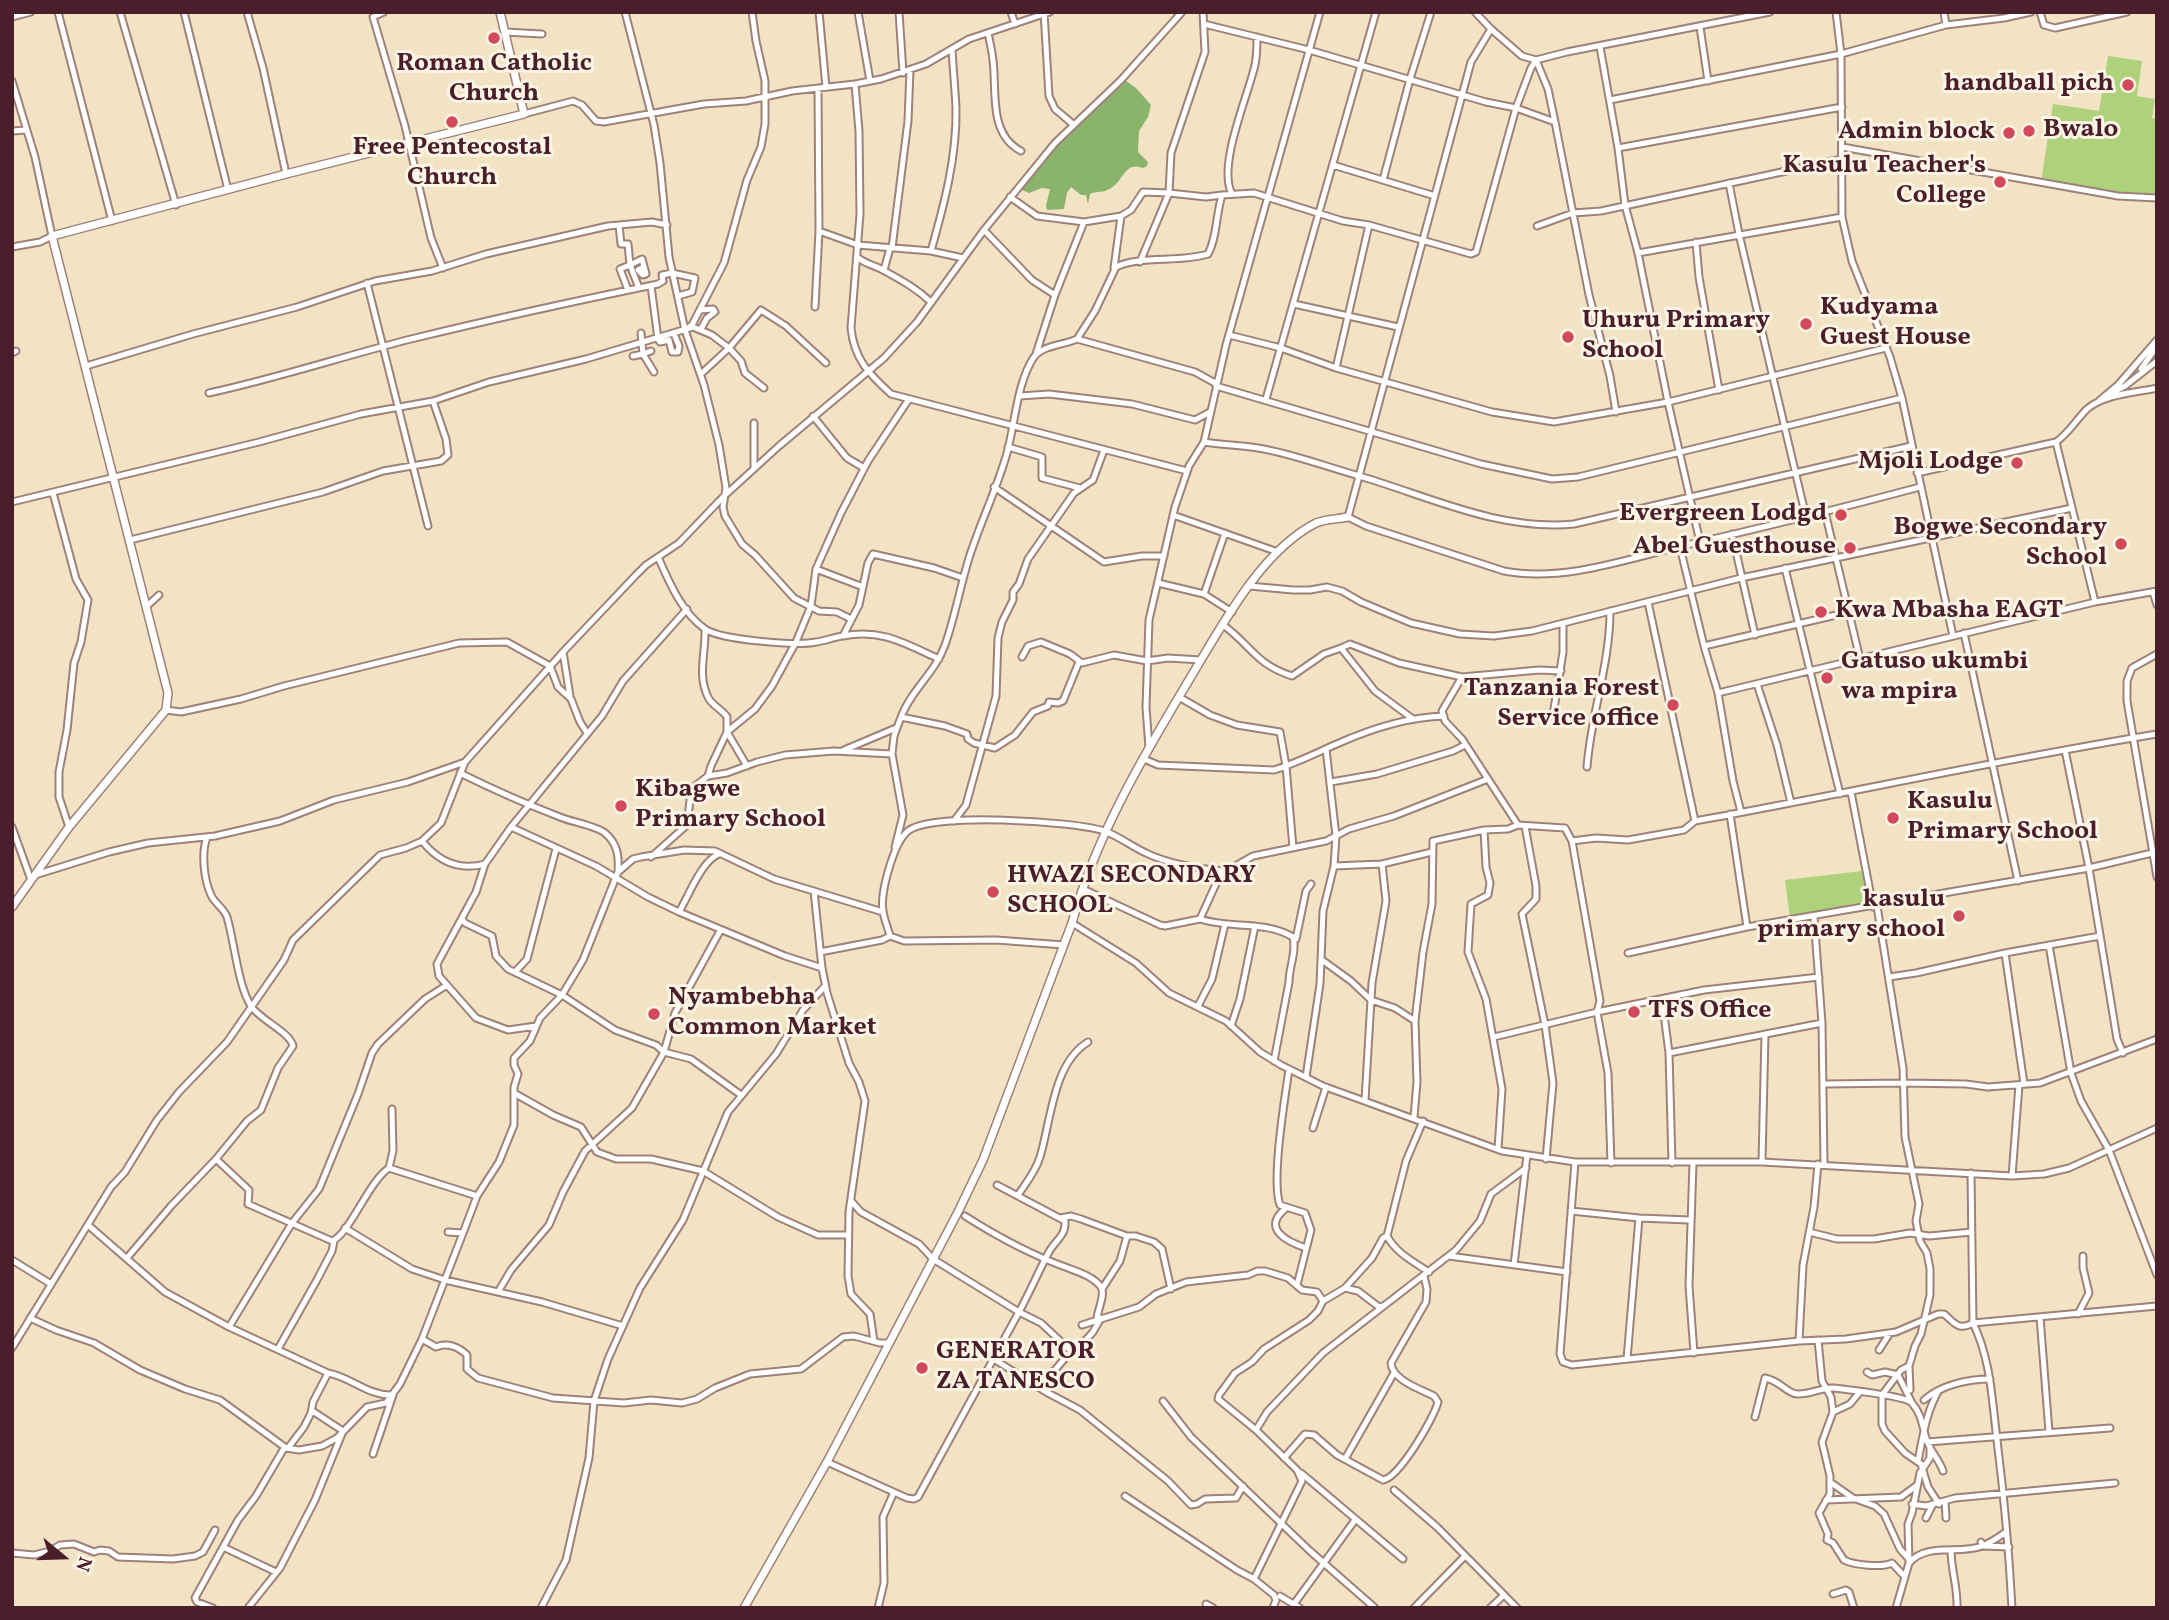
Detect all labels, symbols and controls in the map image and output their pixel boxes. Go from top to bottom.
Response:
marker: Roman Catholic Church [486,30,502,46]
place label: Roman Catholic Church [396,49,592,110]
place label: handball pich [1944,69,2114,101]
marker: handball pich [2120,77,2136,93]
marker: Free Pentecostal Church [444,114,460,130]
place label: Bwalo [2043,115,2118,147]
place label: Admin block [1838,117,1995,149]
marker: Bwalo [2021,123,2037,139]
marker: Admin block [2001,125,2017,141]
place label: Free Pentecostal Church [352,133,552,194]
place label: Kasulu Teacher's College [1782,151,1986,212]
marker: Kasulu Teacher's College [1992,174,2008,190]
place label: Kudyama Guest House [1820,293,1971,354]
place label: Uhuru Primary School [1582,306,1770,368]
marker: Kudyama Guest House [1798,316,1814,332]
marker: Uhuru Primary School [1560,329,1576,345]
place label: Mjoli Lodge [1858,447,2003,479]
marker: Mjoli Lodge [2009,455,2025,471]
place label: Evergreen Lodgd [1619,499,1827,531]
marker: Evergreen Lodgd [1833,507,1849,523]
place label: Bogwe Secondary School [1894,513,2107,574]
place label: Abel Guesthouse [1633,532,1836,564]
marker: Bogwe Secondary School [2113,536,2129,552]
marker: Abel Guesthouse [1842,540,1858,556]
place label: Kwa Mbasha EAGT [1835,596,2063,628]
marker: Kwa Mbasha EAGT [1813,604,1829,620]
place label: Gatuso ukumbi wa mpira [1841,647,2028,708]
marker: Gatuso ukumbi wa mpira [1819,670,1835,686]
place label: Tanzania Forest Service office [1463,674,1659,736]
marker: Tanzania Forest Service office [1665,697,1681,713]
place label: Kibagwe Primary School [635,775,826,836]
place label: Kasulu Primary School [1907,787,2098,848]
marker: Kibagwe Primary School [613,798,629,814]
marker: Kasulu Primary School [1885,810,1901,826]
place label: HWAZI SECONDARY SCHOOL [1007,861,1256,922]
marker: HWAZI SECONDARY SCHOOL [985,884,1001,900]
place label: kasulu primary school [1757,885,1945,946]
marker: kasulu primary school [1951,908,1967,924]
place label: Nyambebha Common Market [668,983,876,1044]
place label: TFS Office [1648,996,1772,1028]
marker: TFS Office [1626,1004,1642,1020]
marker: Nyambebha Common Market [646,1006,662,1022]
place label: GENERATOR ZA TANESCO [936,1337,1095,1398]
marker: GENERATOR ZA TANESCO [914,1360,930,1376]
north arrow [28,1522,98,1592]
text: N [68,1553,97,1575]

